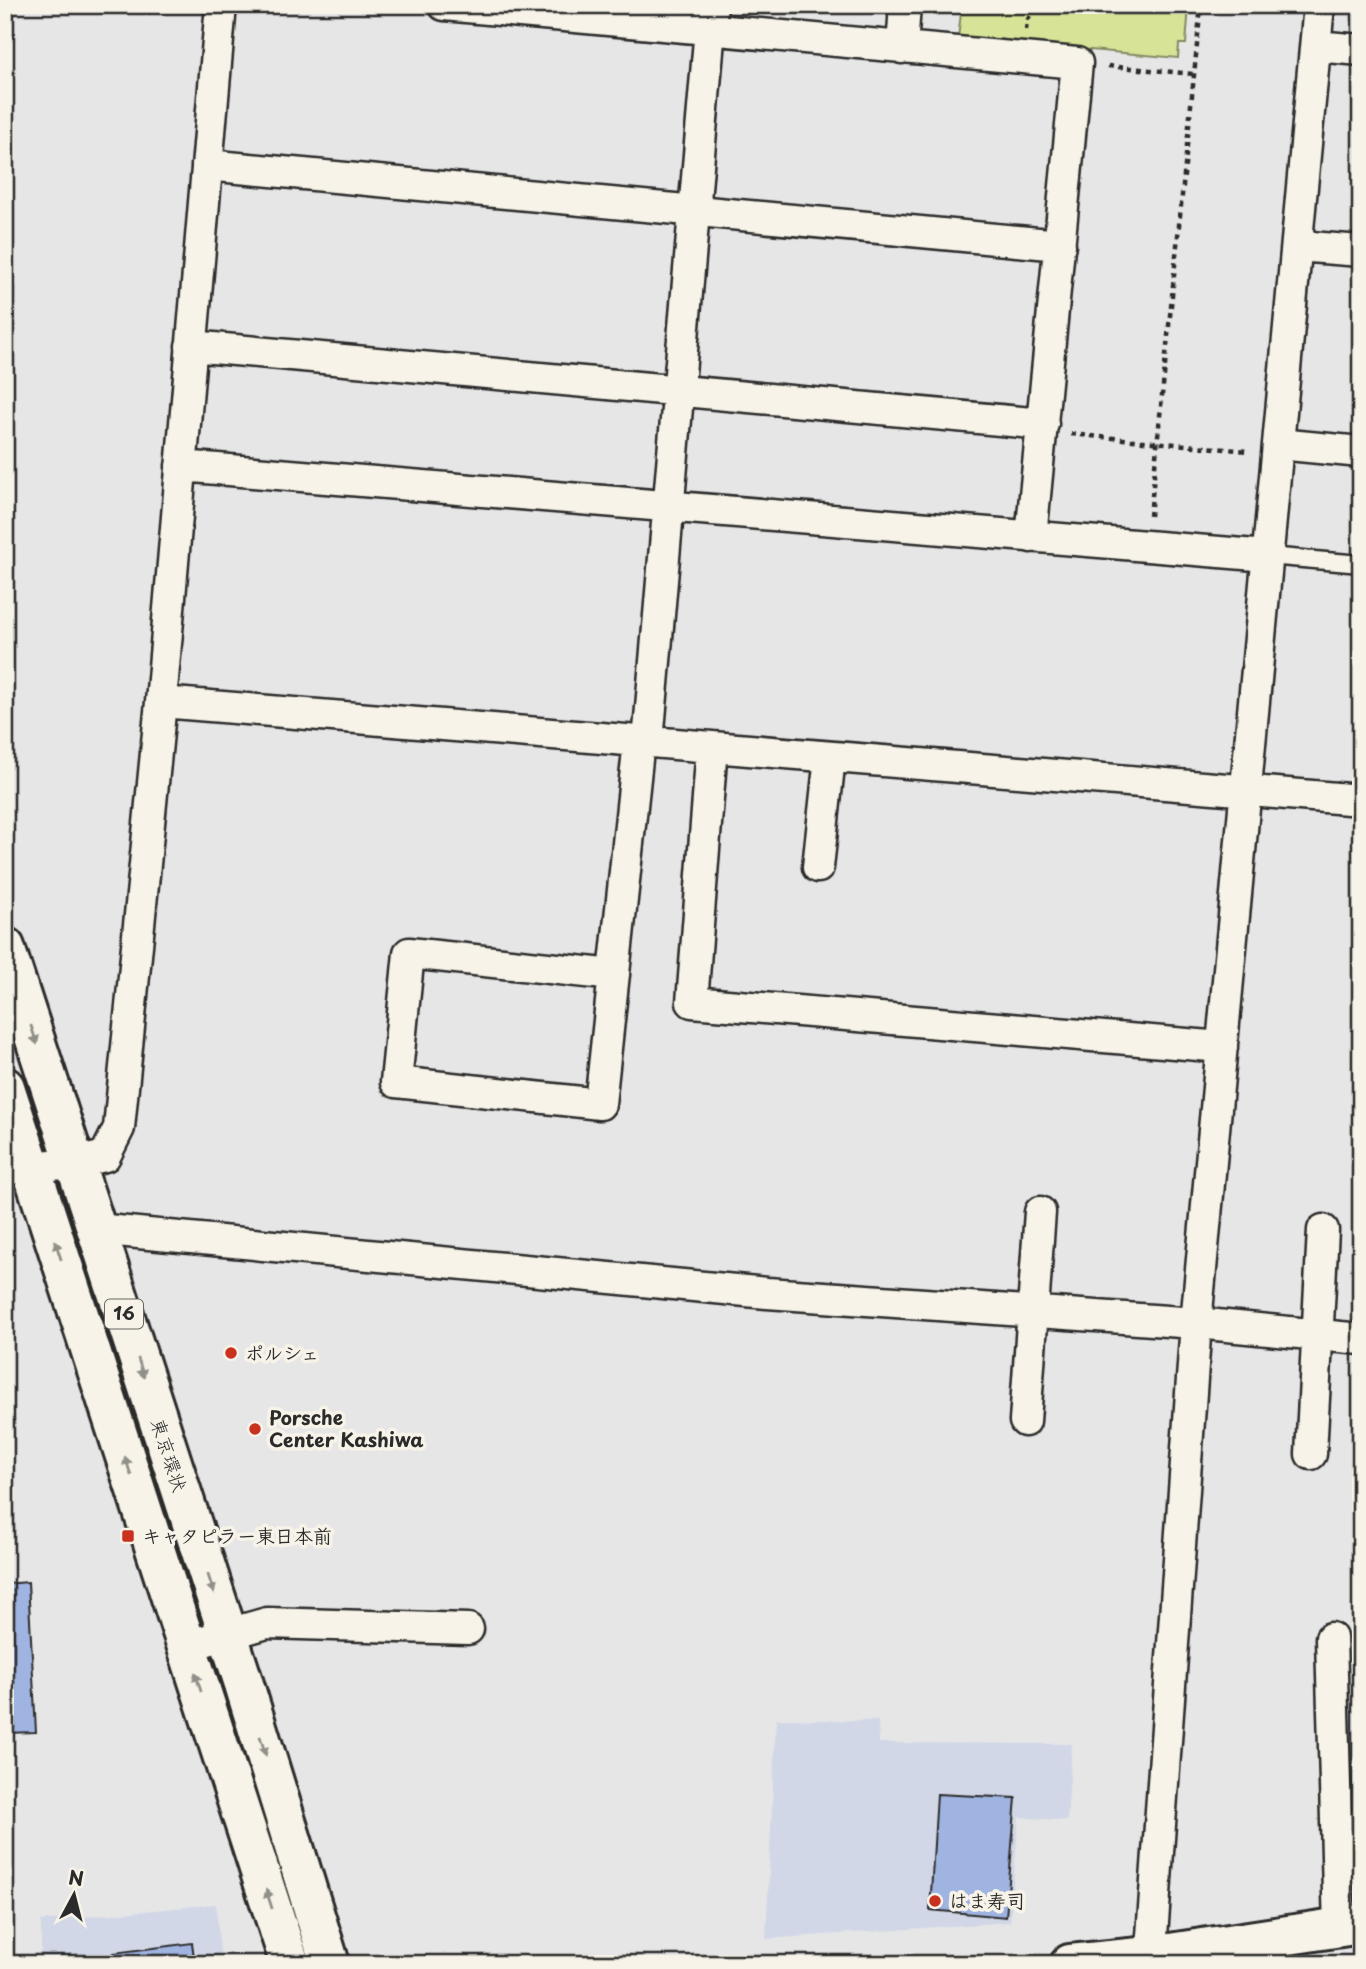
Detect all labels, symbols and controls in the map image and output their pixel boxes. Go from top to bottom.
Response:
one-way arrow [29,1024,40,1045]
one-way arrow [52,1239,63,1260]
road number: 16 [105,1300,143,1329]
place label: ポルシェ [245,1338,319,1366]
marker: ポルシェ [223,1345,239,1361]
one-way arrow [137,1358,147,1379]
place label: Porsche Center Kashiwa [269,1403,424,1453]
street label: 東京環状 [145,1414,195,1495]
marker: Porsche Center Kashiwa [247,1421,263,1437]
one-way arrow [122,1455,133,1476]
place label: キャタピラー東日本前 [142,1521,332,1549]
marker: キャタピラー東日本前 [120,1528,136,1544]
one-way arrow [207,1574,217,1595]
one-way arrow [192,1672,203,1693]
one-way arrow [258,1736,269,1757]
north arrow [38,1860,108,1930]
text: N [67,1862,85,1892]
place label: はま寿司 [949,1886,1025,1914]
one-way arrow [263,1888,273,1909]
marker: はま寿司 [927,1893,943,1909]

